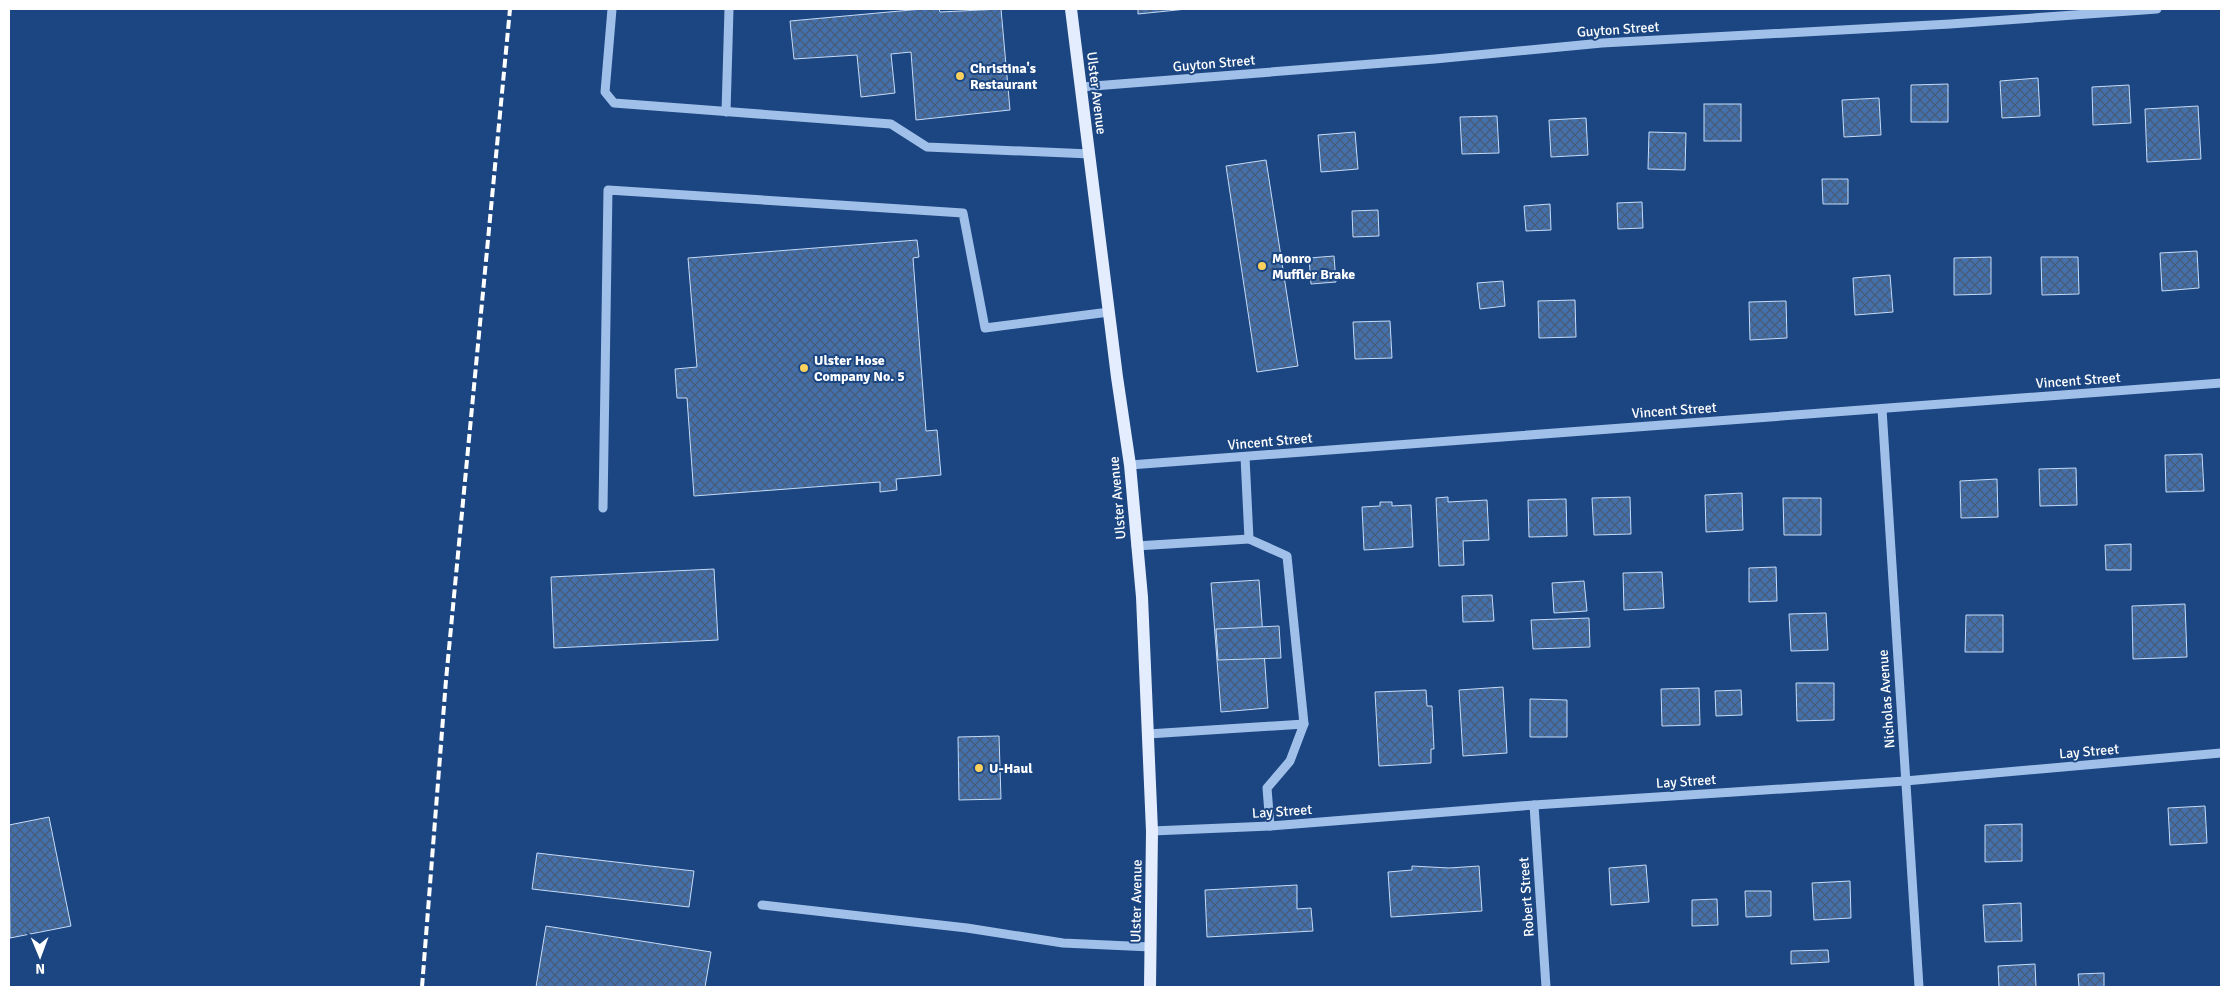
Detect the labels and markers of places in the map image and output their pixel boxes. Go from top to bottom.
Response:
place label: Christina's Restaurant [970,60,1038,93]
marker: Christina's Restaurant [954,70,966,82]
place label: Monro Muffler Brake [1272,250,1355,283]
marker: Monro Muffler Brake [1256,260,1268,272]
place label: Ulster Hose Company No. 5 [814,352,905,385]
marker: Ulster Hose Company No. 5 [798,362,810,374]
place label: U-Haul [989,760,1033,777]
marker: U-Haul [973,762,985,774]

